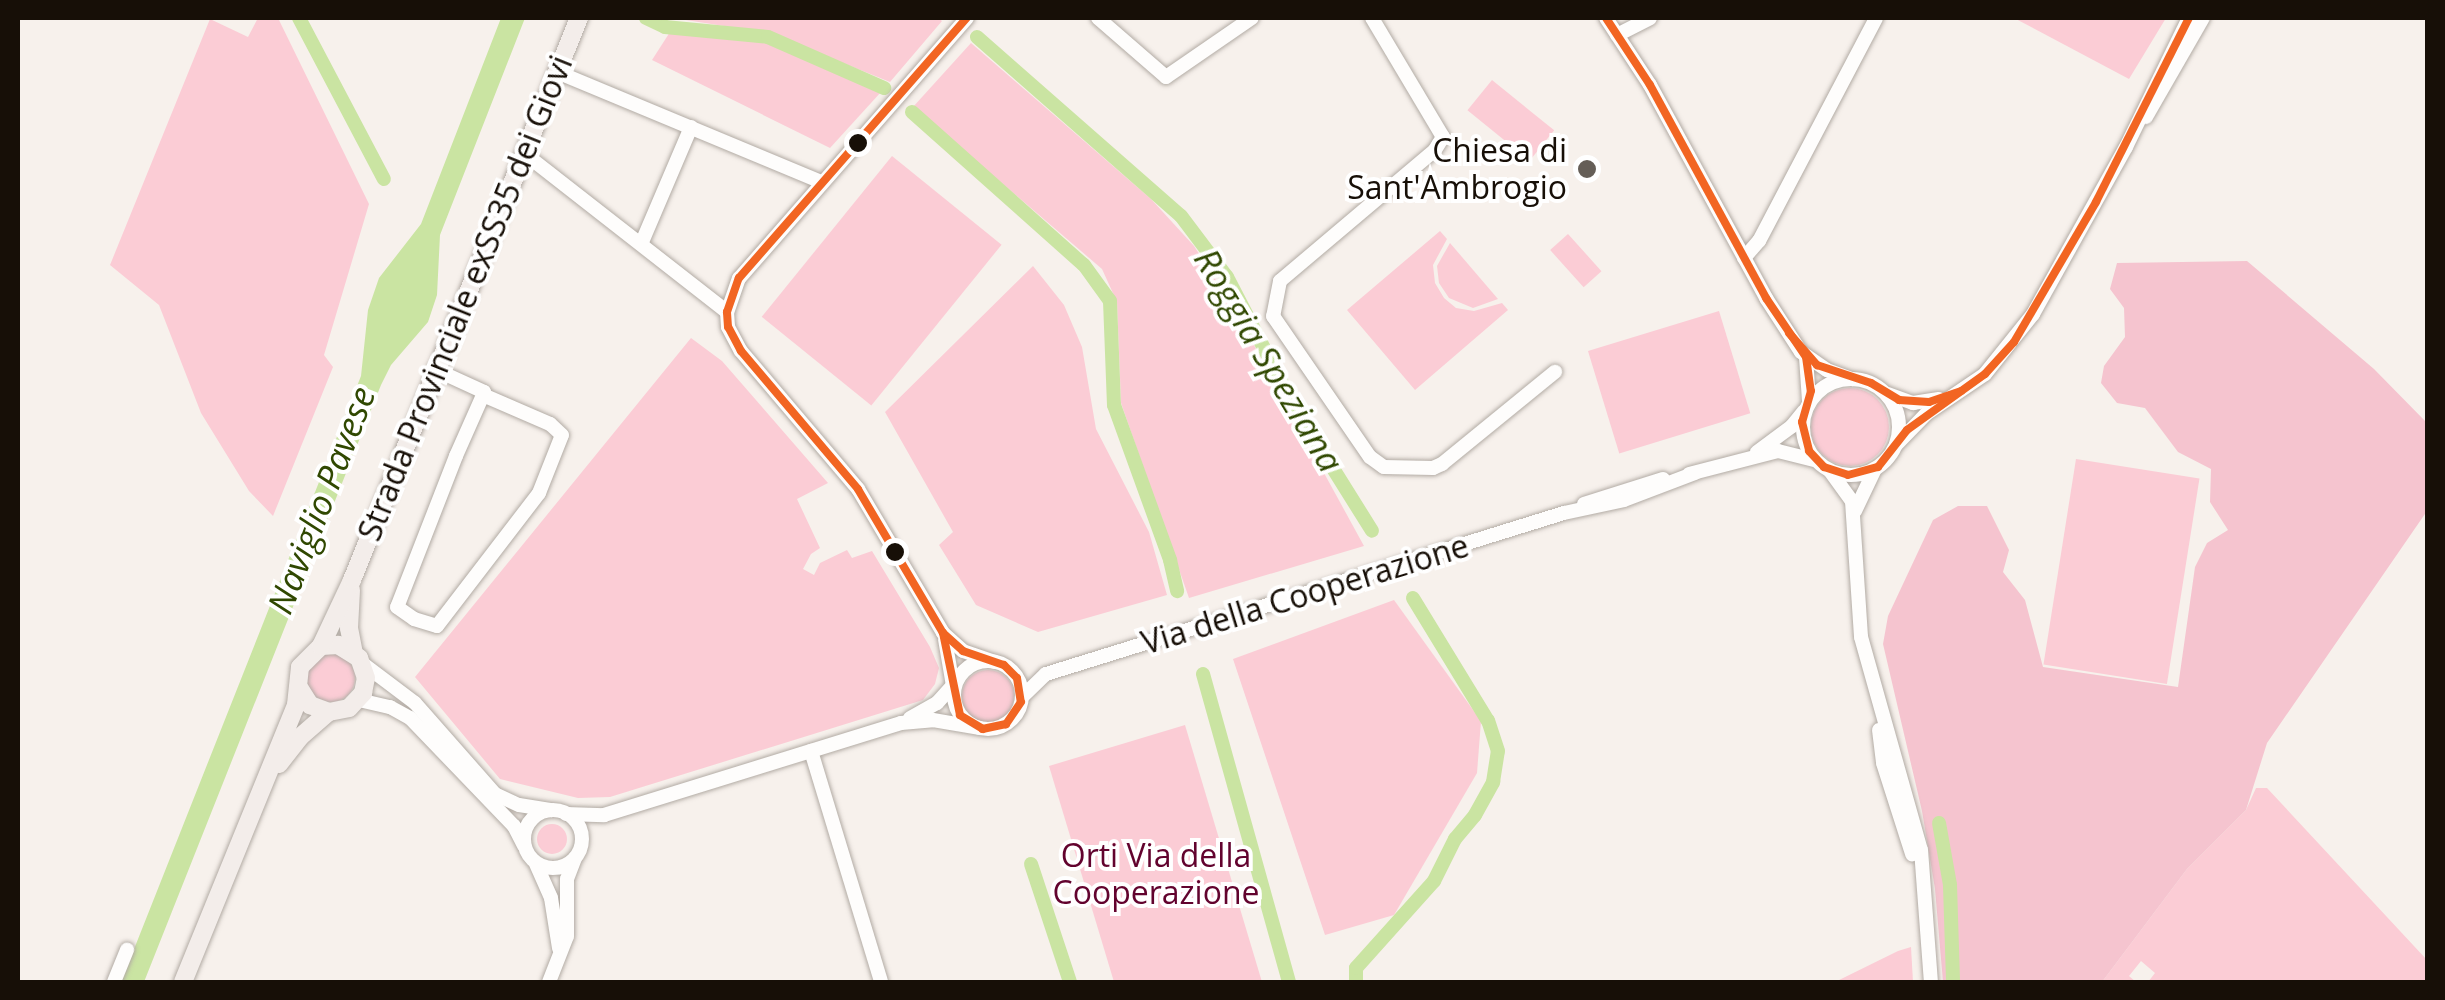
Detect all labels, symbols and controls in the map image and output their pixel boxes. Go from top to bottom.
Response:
street label: Strada Provinciale exSS35 dei Giovi [350,50,580,546]
place label: Chiesa di Sant'Ambrogio [1347,132,1567,207]
unlabelled marker [848,133,868,153]
marker: Chiesa di Sant'Ambrogio [1576,158,1598,180]
water label: Roggia Speziana [1186,241,1352,479]
water label: Naviglio Pavese [258,381,384,619]
street label: Via della Cooperazione [1137,526,1473,662]
unlabelled marker [885,542,905,562]
park label: Orti Via della Cooperazione [1053,837,1259,912]

